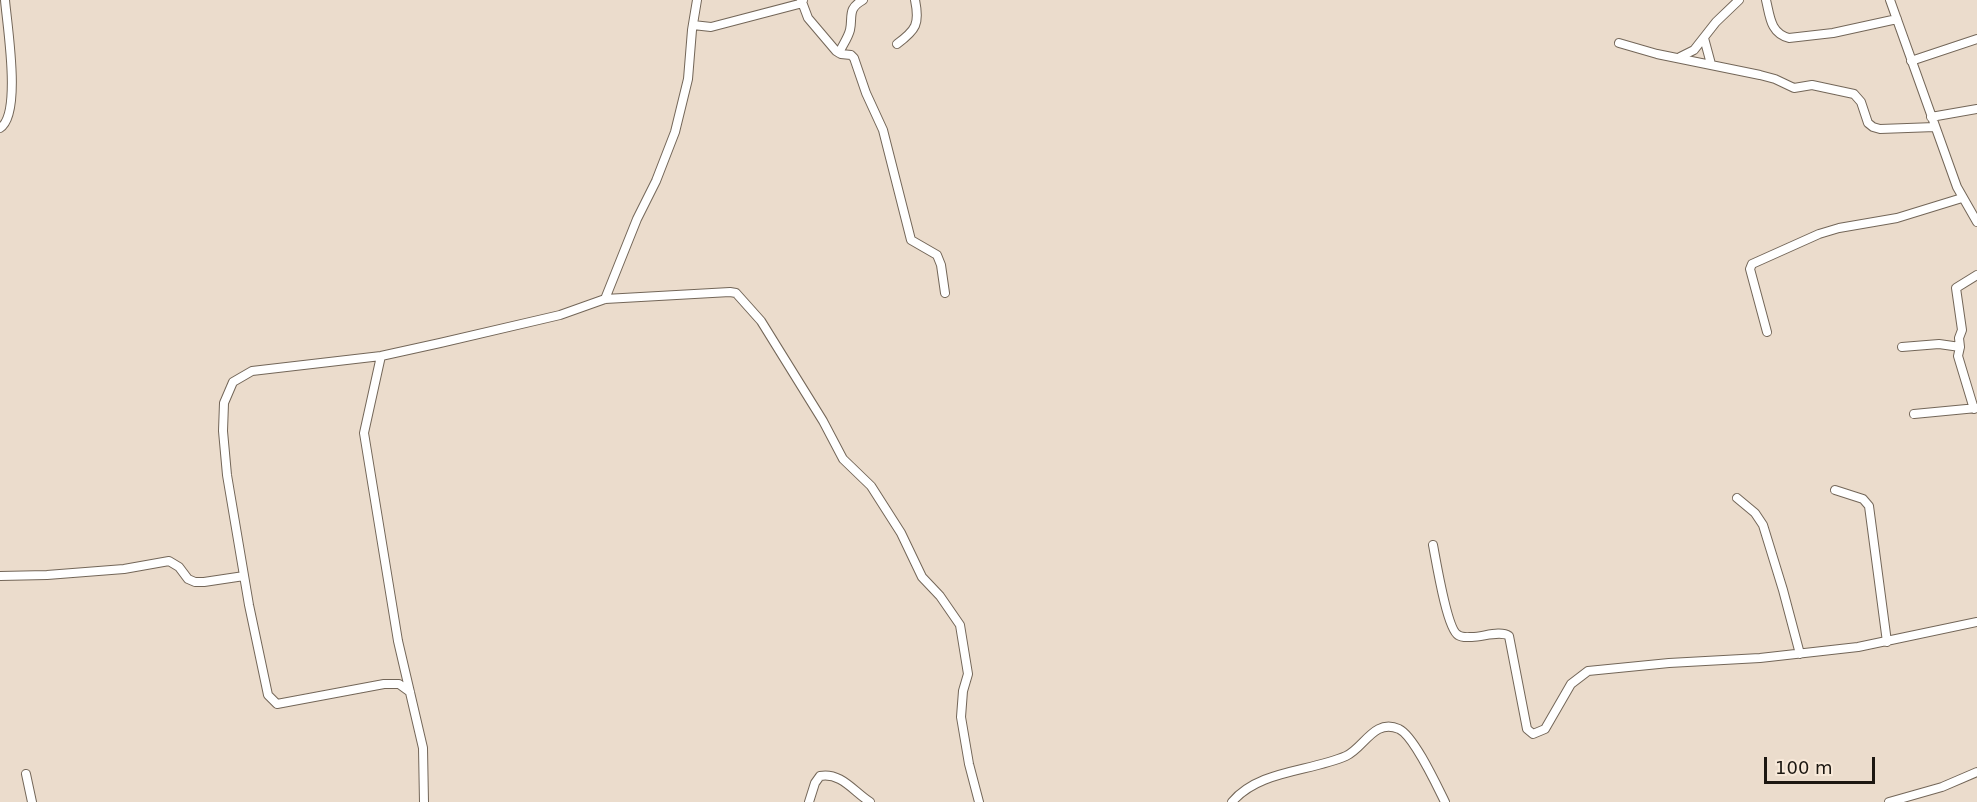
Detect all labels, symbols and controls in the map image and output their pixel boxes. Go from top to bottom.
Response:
scale bar [1767,745,1878,783]
text: 100 m [1775,757,1833,778]

